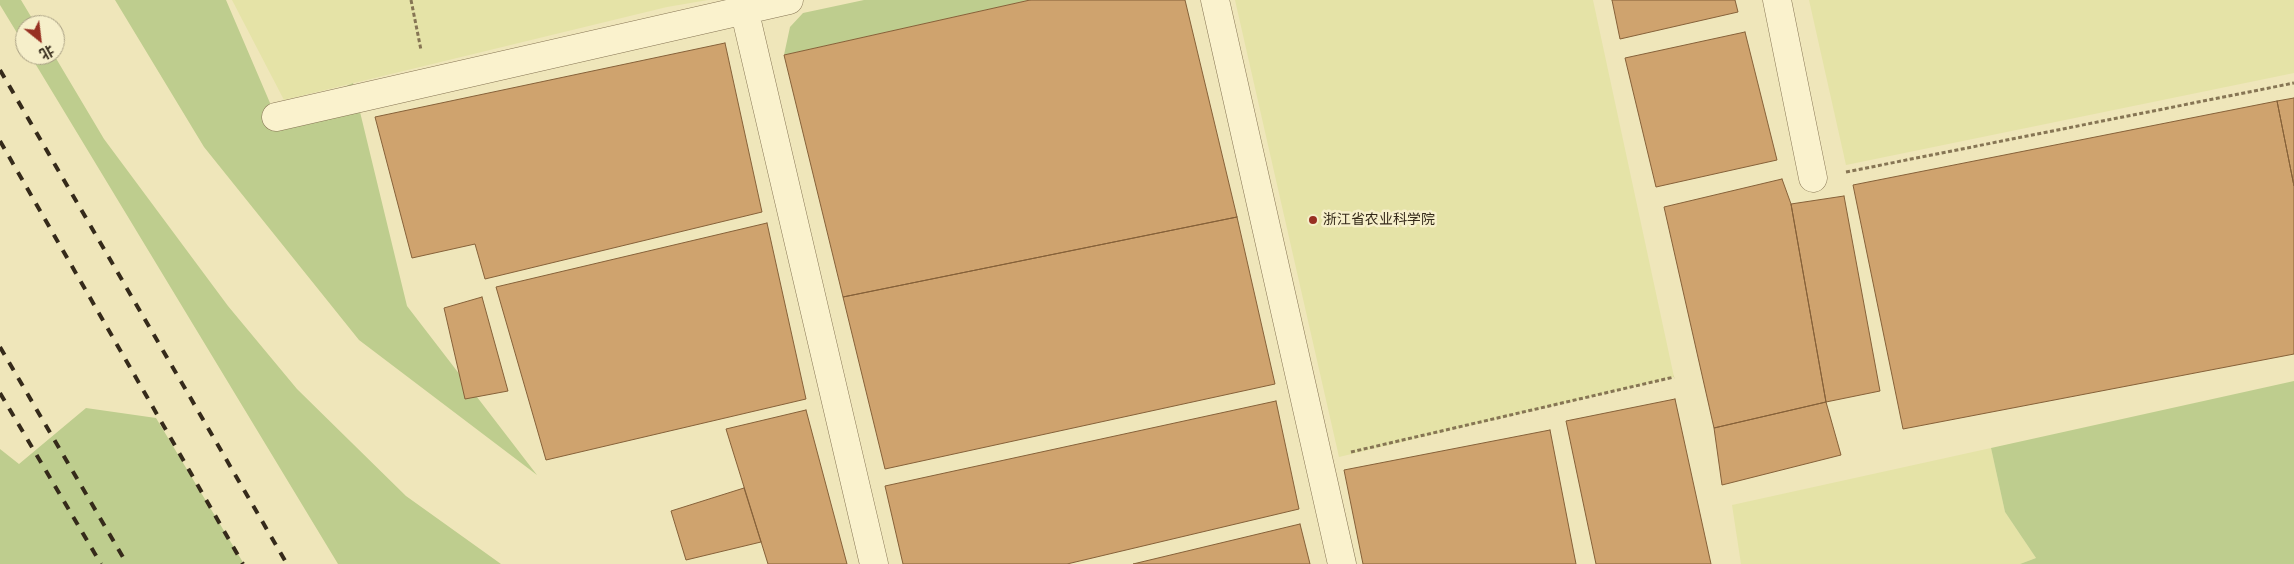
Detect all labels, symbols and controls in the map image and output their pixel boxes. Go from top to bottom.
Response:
north arrow [15,15,65,65]
text: 北 [36,41,57,64]
place label: 浙江省农业科学院 [1323,212,1435,228]
marker: 浙江省农业科学院 [1307,214,1319,226]

